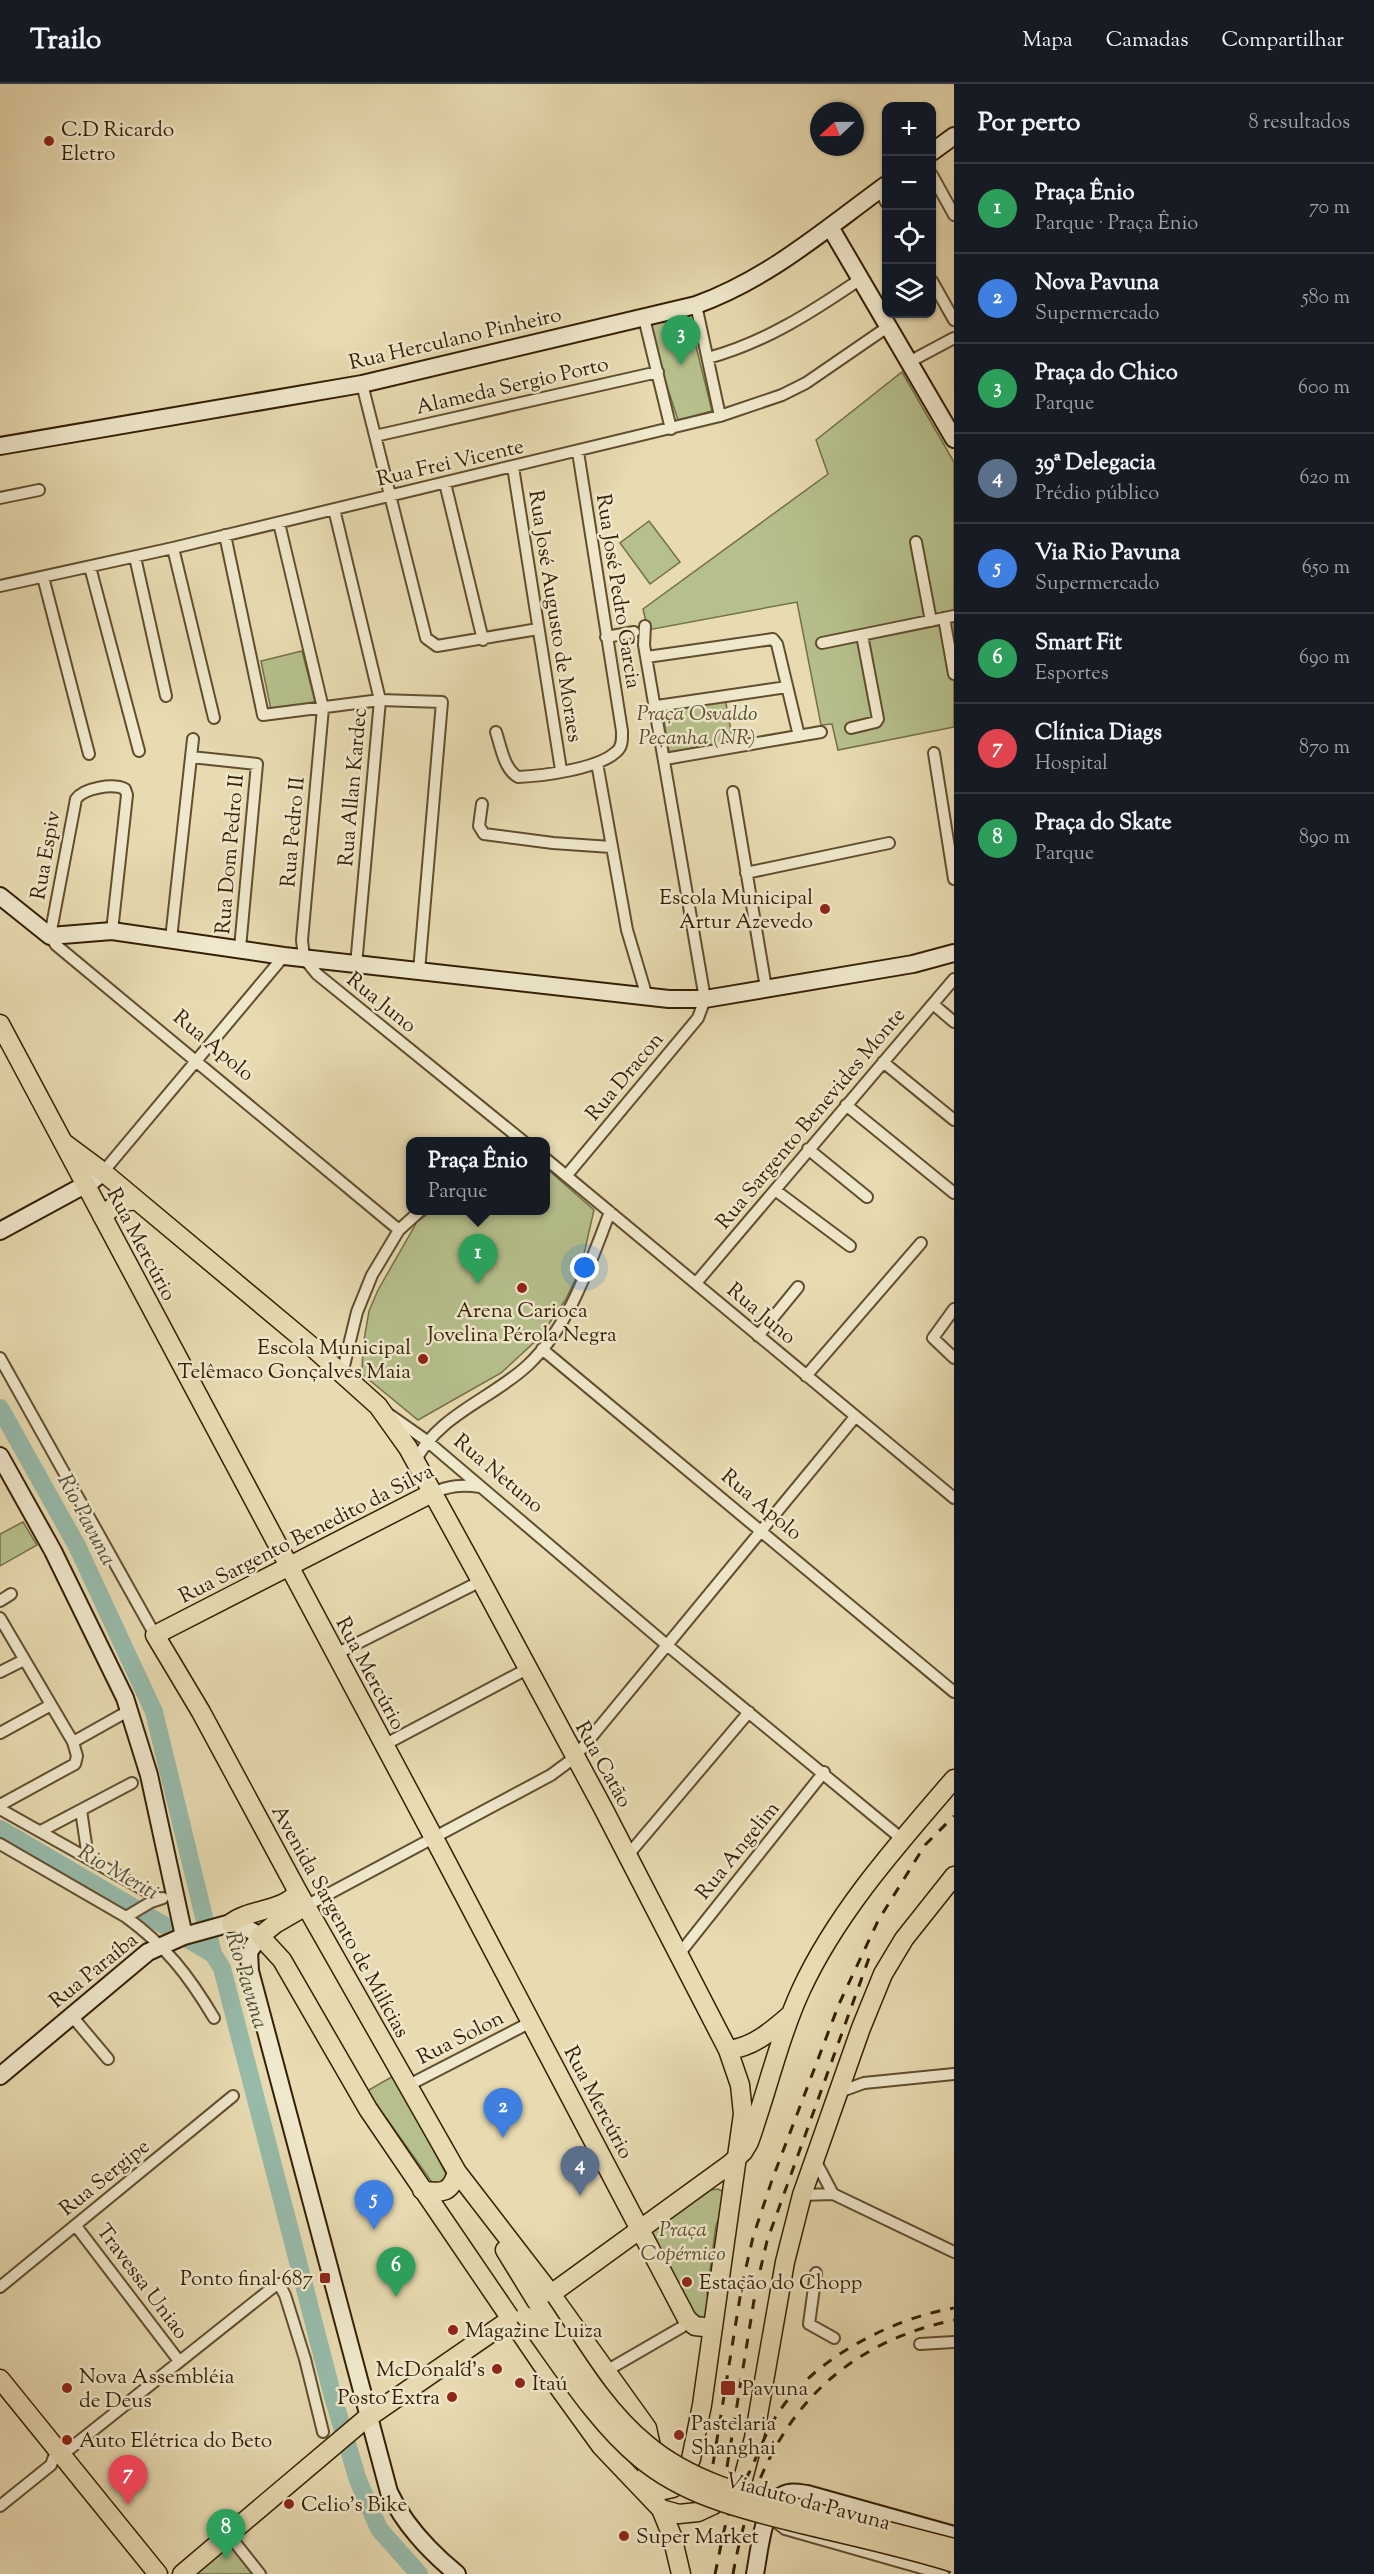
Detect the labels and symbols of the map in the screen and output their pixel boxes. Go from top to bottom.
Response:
north arrow [810,102,864,156]
place label: C.D Ricardo Eletro [61,116,174,170]
marker: C.D Ricardo Eletro [42,134,56,148]
street label: Rua Herculano Pinheiro [346,301,565,379]
pin: 3 [662,316,700,365]
street label: Alameda Sergio Porto [413,350,612,424]
street label: Rua Frei Vicente [374,432,527,495]
street label: Rua José Augusto de Moraes [519,488,589,744]
street label: Rua José Pedro Garcia [587,492,647,691]
park label: Praça Osvaldo Peçanha (NR) [637,700,757,754]
street label: Rua Allan Kardec [332,706,376,868]
street label: Rua Dom Pedro II [209,773,253,936]
street label: Rua Pedro II [274,776,314,889]
street label: Rua Espiv [24,808,70,902]
place label: Escola Municipal Artur Azevedo [659,884,813,938]
marker: Escola Municipal Artur Azevedo [818,902,832,916]
street label: Rua Juno [339,966,422,1041]
street label: Rua Sargento Benevides Monte [710,1002,913,1237]
street label: Rua Apolo [166,1004,260,1089]
street label: Rua Dracon [579,1026,672,1128]
street label: Rua Mercúrio [98,1183,183,1307]
pin: 1 [458,1234,498,1284]
your location [570,1253,599,1282]
street label: Rua Juno [719,1276,802,1353]
marker: Arena Carioca Jovelina Pérola Negra [515,1281,529,1295]
place label: Arena Carioca Jovelina Pérola Negra [426,1297,617,1351]
place label: Escola Municipal Telêmaco Gonçalves Maia [178,1334,411,1388]
marker: Escola Municipal Telêmaco Gonçalves Maia [416,1352,430,1366]
street label: Rua Netuno [446,1428,549,1521]
street label: Rua Sargento Benedito da Silva [174,1457,440,1612]
street label: Rua Apolo [714,1463,808,1548]
water label: Rio Pavuna [48,1469,123,1572]
street label: Rua Mercúrio [327,1612,412,1736]
street label: Rua Catão [566,1716,638,1814]
street label: Rua Angelim [689,1796,788,1907]
street label: Avenida Sargento de Milícias [263,1800,416,2044]
water label: Rio Meriti [71,1838,164,1910]
street label: Rua Paraíba [44,1926,145,2017]
water label: Rio Pavuna [215,1929,275,2033]
street label: Rua Solon [412,2004,510,2074]
street label: Rua Mercúrio [555,2041,640,2165]
pin: 2 [484,2088,522,2138]
street label: Rua Sergipe [54,2133,157,2224]
pin: 4 [560,2146,600,2196]
pin: 5 [354,2180,394,2230]
park label: Praça Copérnico [640,2216,726,2270]
street label: Travessa Uniao [88,2218,195,2346]
pin: 6 [376,2248,416,2297]
place label: Ponto final 687 [180,2265,313,2295]
place label: Estação do Chopp [699,2269,862,2299]
marker: Ponto final 687 [318,2271,332,2285]
marker: Estação do Chopp [680,2275,694,2289]
place label: Magazine Luiza [465,2317,603,2347]
marker: Magazine Luiza [446,2323,460,2337]
place label: McDonald's [376,2356,485,2386]
marker: McDonald's [490,2362,504,2376]
place label: Nova Assembléia de Deus [79,2363,235,2417]
place label: Itaú [532,2370,568,2400]
place label: Pavuna [742,2375,808,2405]
marker: Itaú [513,2376,527,2390]
marker: Pavuna [719,2379,737,2397]
marker: Nova Assembléia de Deus [60,2381,74,2395]
place label: Posto Extra [337,2384,440,2414]
marker: Posto Extra [445,2390,459,2404]
place label: Pastelaria Shanghai [691,2410,776,2464]
place label: Auto Elétrica do Beto [79,2427,272,2457]
marker: Pastelaria Shanghai [672,2428,686,2442]
marker: Auto Elétrica do Beto [60,2433,74,2447]
pin: 7 [108,2456,148,2505]
street label: Viaduto da Pavuna [721,2466,894,2540]
place label: Celio's Bike [301,2491,407,2521]
marker: Celio's Bike [282,2497,296,2511]
pin: 8 [206,2510,246,2559]
place label: Super Market [636,2523,759,2553]
marker: Super Market [617,2529,631,2543]

